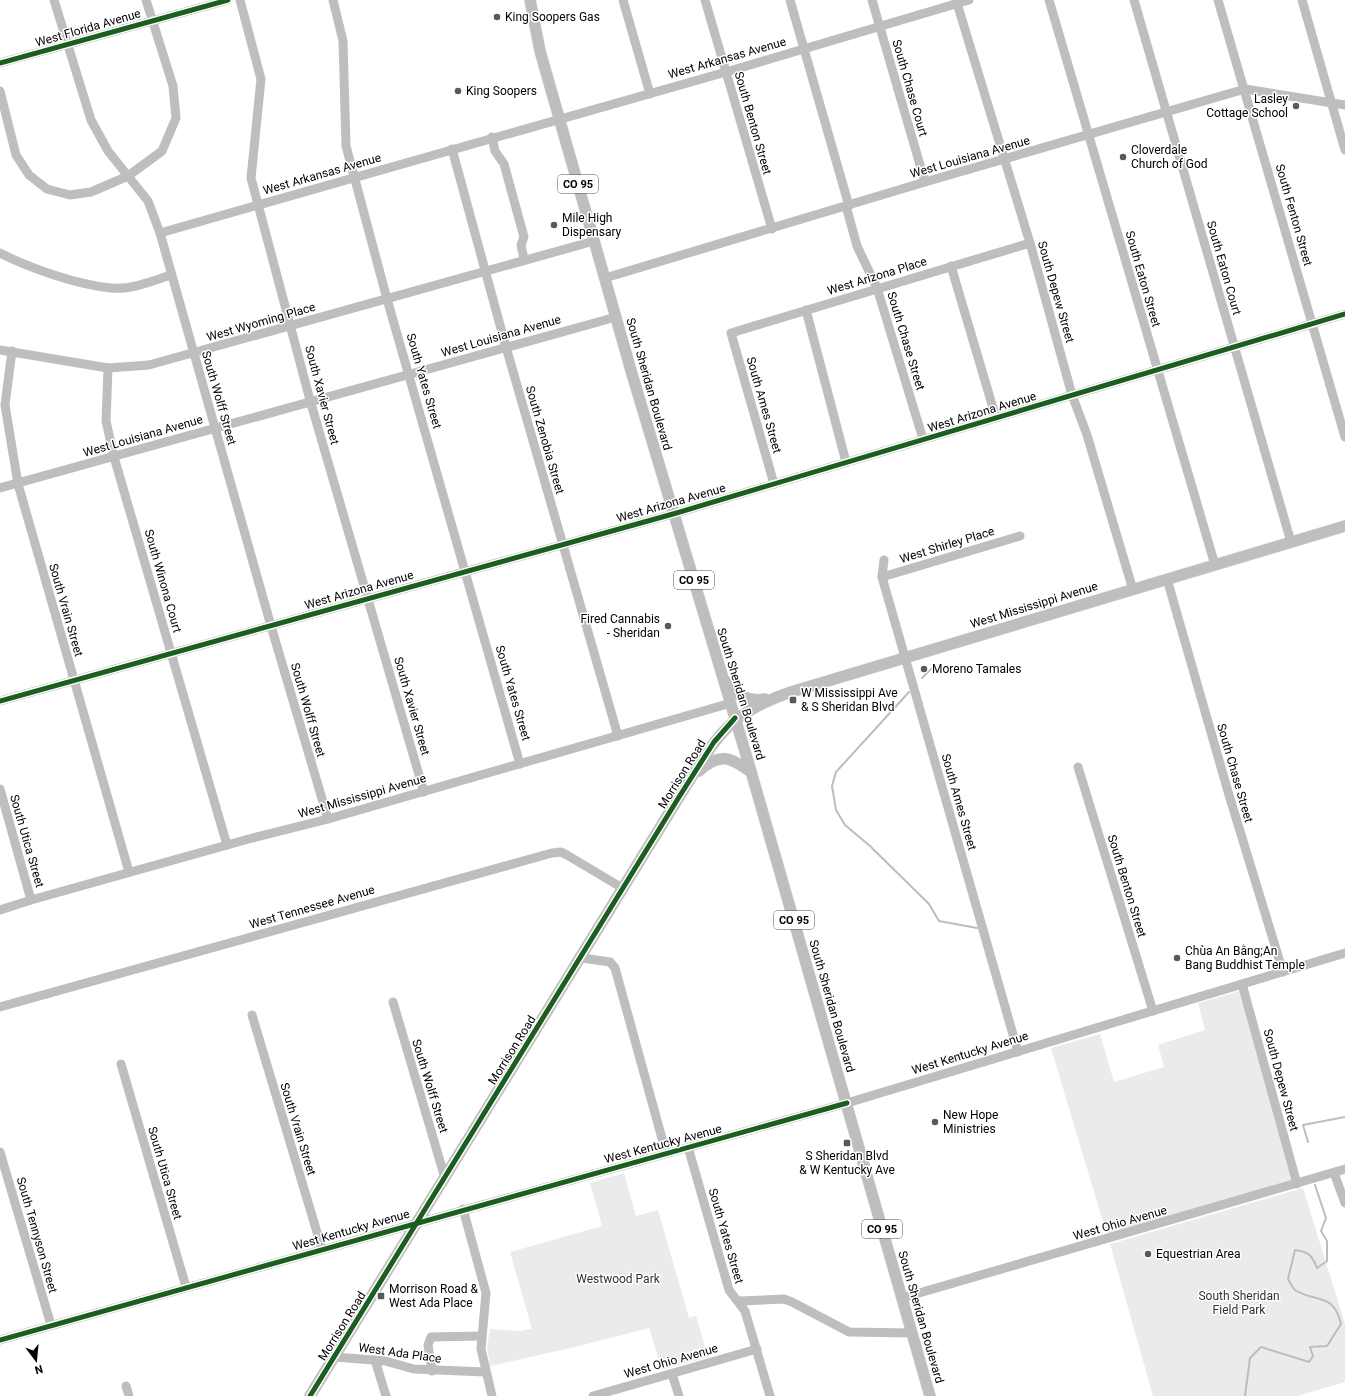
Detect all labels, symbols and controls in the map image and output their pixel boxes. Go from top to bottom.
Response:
street label: West Florida Avenue [34,6,142,50]
place label: King Soopers Gas [505,10,600,24]
marker: King Soopers Gas [492,12,502,22]
street label: West Arkansas Avenue [666,34,788,82]
street label: South Chase Court [889,38,931,138]
street label: South Benton Street [732,70,774,176]
place label: King Soopers [466,84,537,98]
marker: King Soopers [453,86,463,96]
place label: Lasley Cottage School [1206,92,1288,120]
marker: Lasley Cottage School [1291,101,1301,111]
street label: West Louisiana Avenue [909,133,1031,181]
place label: Cloverdale Church of God [1131,143,1208,171]
street label: West Arkansas Avenue [261,150,383,198]
marker: Cloverdale Church of God [1118,152,1128,162]
street label: South Fenton Street [1273,162,1315,268]
road number: CO 95 [558,175,598,193]
place label: Mile High Dispensary [562,211,622,239]
street label: South Eaton Court [1204,219,1244,317]
marker: Mile High Dispensary [549,220,559,230]
street label: South Eaton Street [1123,229,1163,329]
street label: South Depew Street [1035,240,1077,345]
street label: West Arizona Place [826,254,928,298]
street label: South Chase Street [884,290,928,392]
street label: West Wyoming Place [205,300,317,344]
street label: West Louisiana Avenue [440,312,562,360]
street label: South Sheridan Boulevard [623,316,675,452]
street label: South Yates Street [404,332,444,430]
street label: South Xavier Street [302,344,342,446]
street label: South Wolff Street [199,349,239,447]
street label: South Ames Street [744,355,784,455]
street label: South Zenobia Street [523,384,567,496]
street label: West Arizona Avenue [926,389,1038,435]
street label: West Louisiana Avenue [82,412,204,460]
street label: West Arizona Avenue [615,481,727,525]
street label: West Shirley Place [898,524,996,566]
street label: South Winona Court [142,528,184,634]
street label: South Vrain Street [46,562,86,658]
street label: West Arizona Avenue [303,568,415,612]
road number: CO 95 [674,571,714,589]
street label: West Mississippi Avenue [969,579,1099,631]
place label: Fired Cannabis - Sheridan [580,612,660,640]
marker: Fired Cannabis - Sheridan [663,621,673,631]
street label: South Sheridan Boulevard [714,626,768,762]
street label: South Yates Street [493,644,533,742]
street label: South Xavier Street [391,655,433,757]
street label: South Wolff Street [288,661,328,759]
place label: Moreno Tamales [932,662,1021,676]
marker: Moreno Tamales [919,664,929,674]
place label: W Mississippi Ave & S Sheridan Blvd [801,686,898,714]
marker: W Mississippi Ave & S Sheridan Blvd [788,695,798,705]
street label: South Chase Street [1214,722,1256,824]
street label: Morrison Road [655,737,709,811]
street label: South Ames Street [939,752,979,852]
street label: West Mississippi Avenue [296,771,428,821]
street label: South Utica Street [7,793,47,889]
street label: South Benton Street [1105,833,1149,939]
street label: West Tennessee Avenue [248,882,376,932]
road number: CO 95 [774,911,814,929]
street label: South Sheridan Boulevard [806,938,858,1074]
place label: Chùa An Bằng;An Bang Buddhist Temple [1185,944,1305,972]
marker: Chùa An Bằng;An Bang Buddhist Temple [1172,953,1182,963]
street label: Morrison Road [485,1013,539,1087]
street label: South Depew Street [1261,1027,1301,1133]
street label: West Kentucky Avenue [910,1029,1030,1077]
street label: South Wolff Street [409,1037,451,1135]
street label: South Vrain Street [277,1081,319,1177]
place label: New Hope Ministries [943,1108,998,1136]
marker: New Hope Ministries [930,1117,940,1127]
street label: West Kentucky Avenue [603,1122,723,1166]
street label: South Utica Street [145,1125,185,1221]
marker: S Sheridan Blvd & W Kentucky Ave [842,1138,852,1148]
place label: S Sheridan Blvd & W Kentucky Ave [799,1149,895,1177]
street label: South Tennyson Street [14,1175,60,1295]
street label: South Yates Street [706,1187,746,1285]
street label: West Ohio Avenue [1072,1203,1168,1243]
street label: West Kentucky Avenue [291,1207,411,1253]
road number: CO 95 [862,1220,902,1238]
place label: Equestrian Area [1156,1247,1240,1261]
street label: South Sheridan Boulevard [895,1249,947,1385]
marker: Equestrian Area [1143,1249,1153,1259]
park label: Westwood Park [576,1272,661,1286]
place label: Morrison Road & West Ada Place [389,1282,479,1310]
street label: Morrison Road [315,1289,369,1363]
park label: South Sheridan Field Park [1198,1289,1280,1317]
marker: Morrison Road & West Ada Place [376,1291,386,1301]
north arrow [16,1340,56,1380]
street label: West Ada Place [358,1340,442,1366]
street label: West Ohio Avenue [623,1341,719,1381]
text: N [33,1362,44,1377]

